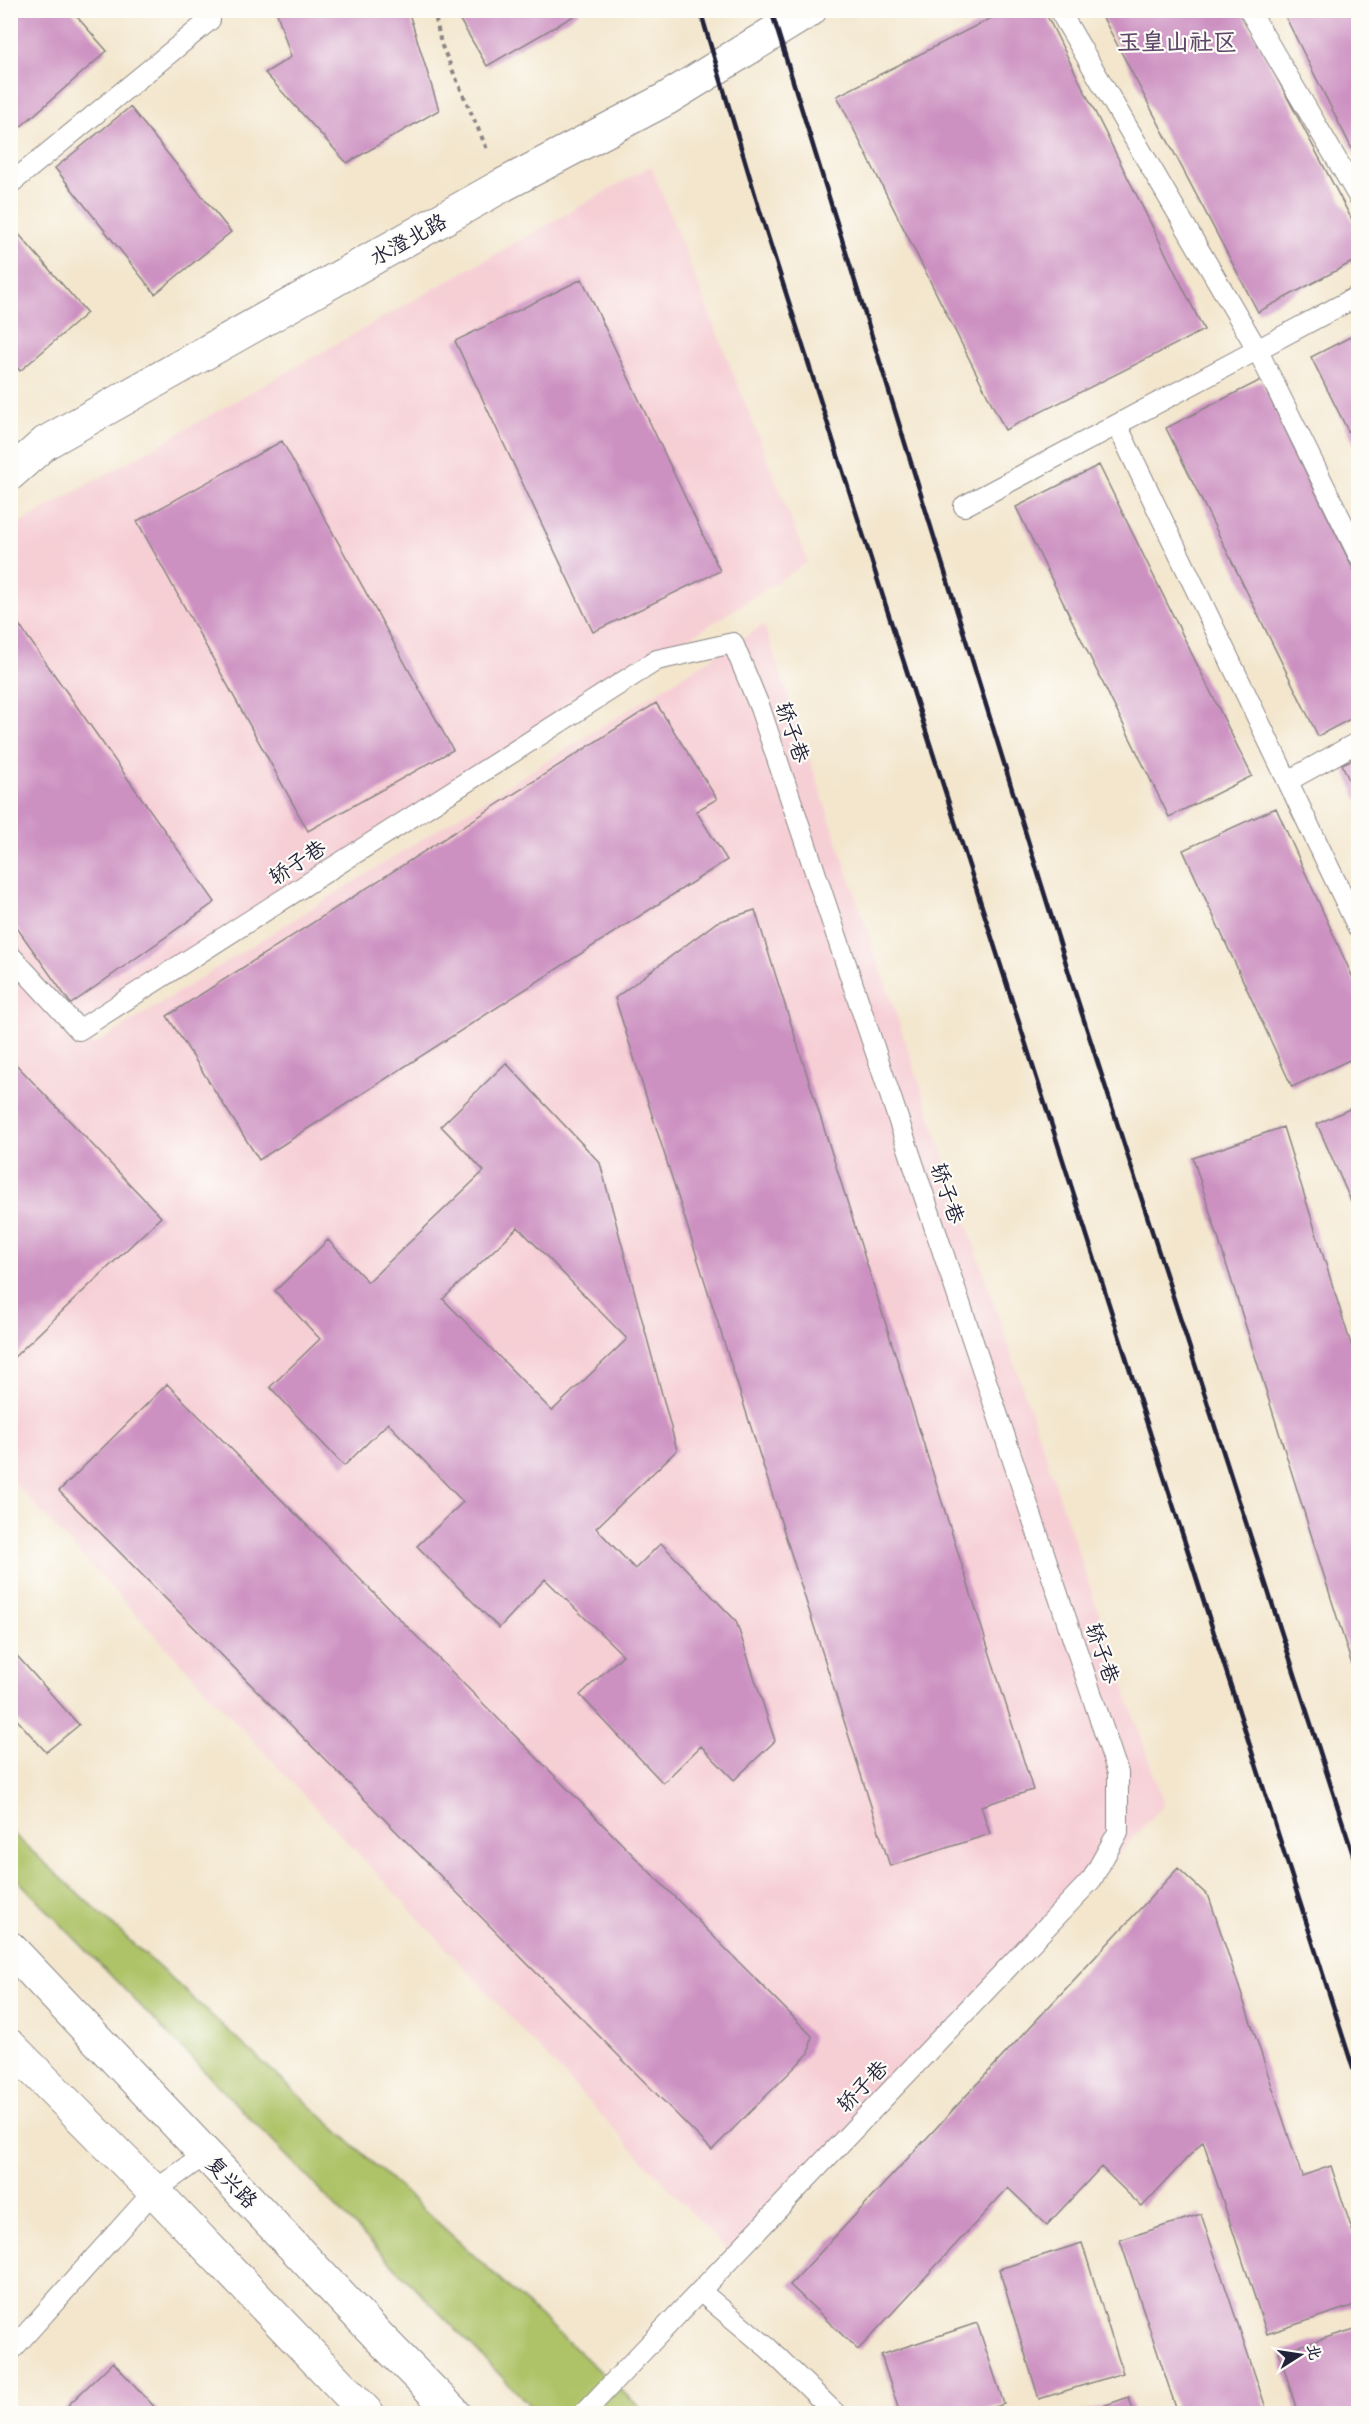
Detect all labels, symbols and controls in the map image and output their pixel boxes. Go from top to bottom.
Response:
district label: 玉皇山社区 [1117,25,1237,57]
street label: 水澄北路 [364,206,452,272]
street label: 轿子巷 [769,697,817,767]
street label: 轿子巷 [263,833,331,891]
street label: 轿子巷 [924,1158,972,1228]
street label: 轿子巷 [1079,1618,1127,1688]
street label: 轿子巷 [830,2053,894,2119]
street label: 复兴路 [200,2149,264,2215]
north arrow [1270,2325,1330,2385]
text: 北 [1302,2342,1327,2362]

